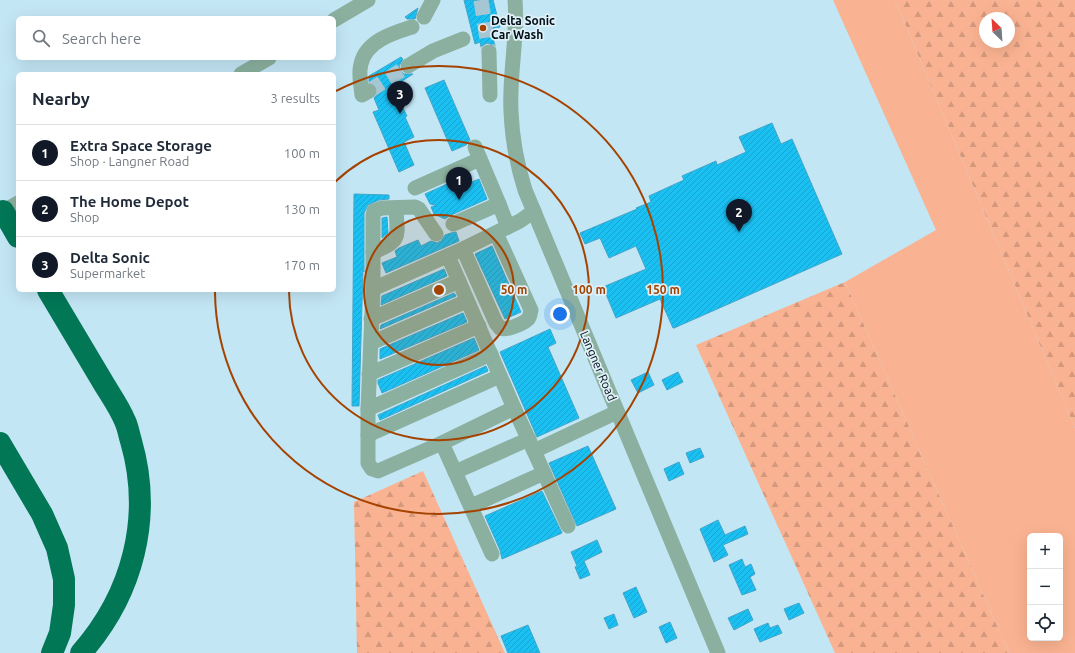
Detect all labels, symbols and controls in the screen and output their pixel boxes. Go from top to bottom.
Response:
north arrow [979,12,1015,48]
place label: Delta Sonic Car Wash [491,14,555,41]
search box [16,16,336,60]
marker: Delta Sonic Car Wash [478,23,488,33]
icon: search [30,27,52,49]
text: Search here [62,30,141,47]
pin: 3 [387,81,413,114]
text: Nearby [32,89,90,108]
text: 3 results [270,91,320,105]
text: Extra Space Storage [70,137,212,154]
text: 1 [41,146,49,160]
text: 100 m [284,146,320,160]
text: Shop · Langner Road [70,154,189,168]
pin: 1 [446,167,472,200]
text: The Home Depot [70,193,189,210]
pin: 2 [726,199,752,232]
text: 2 [41,202,49,216]
text: 130 m [284,202,320,216]
text: Shop [70,210,99,224]
text: Delta Sonic [70,249,150,266]
text: 3 [41,258,49,272]
text: 170 m [284,258,320,272]
text: Supermarket [70,266,145,280]
centre of rings [432,283,446,297]
text: 50 m [501,283,527,296]
text: 100 m [572,283,606,296]
text: 150 m [646,283,680,296]
your location [550,304,570,324]
street label: Langner Road [578,329,619,403]
map controls [1027,533,1063,641]
button: + [1027,533,1063,569]
button: − [1027,569,1063,605]
button: locate [1027,605,1063,641]

